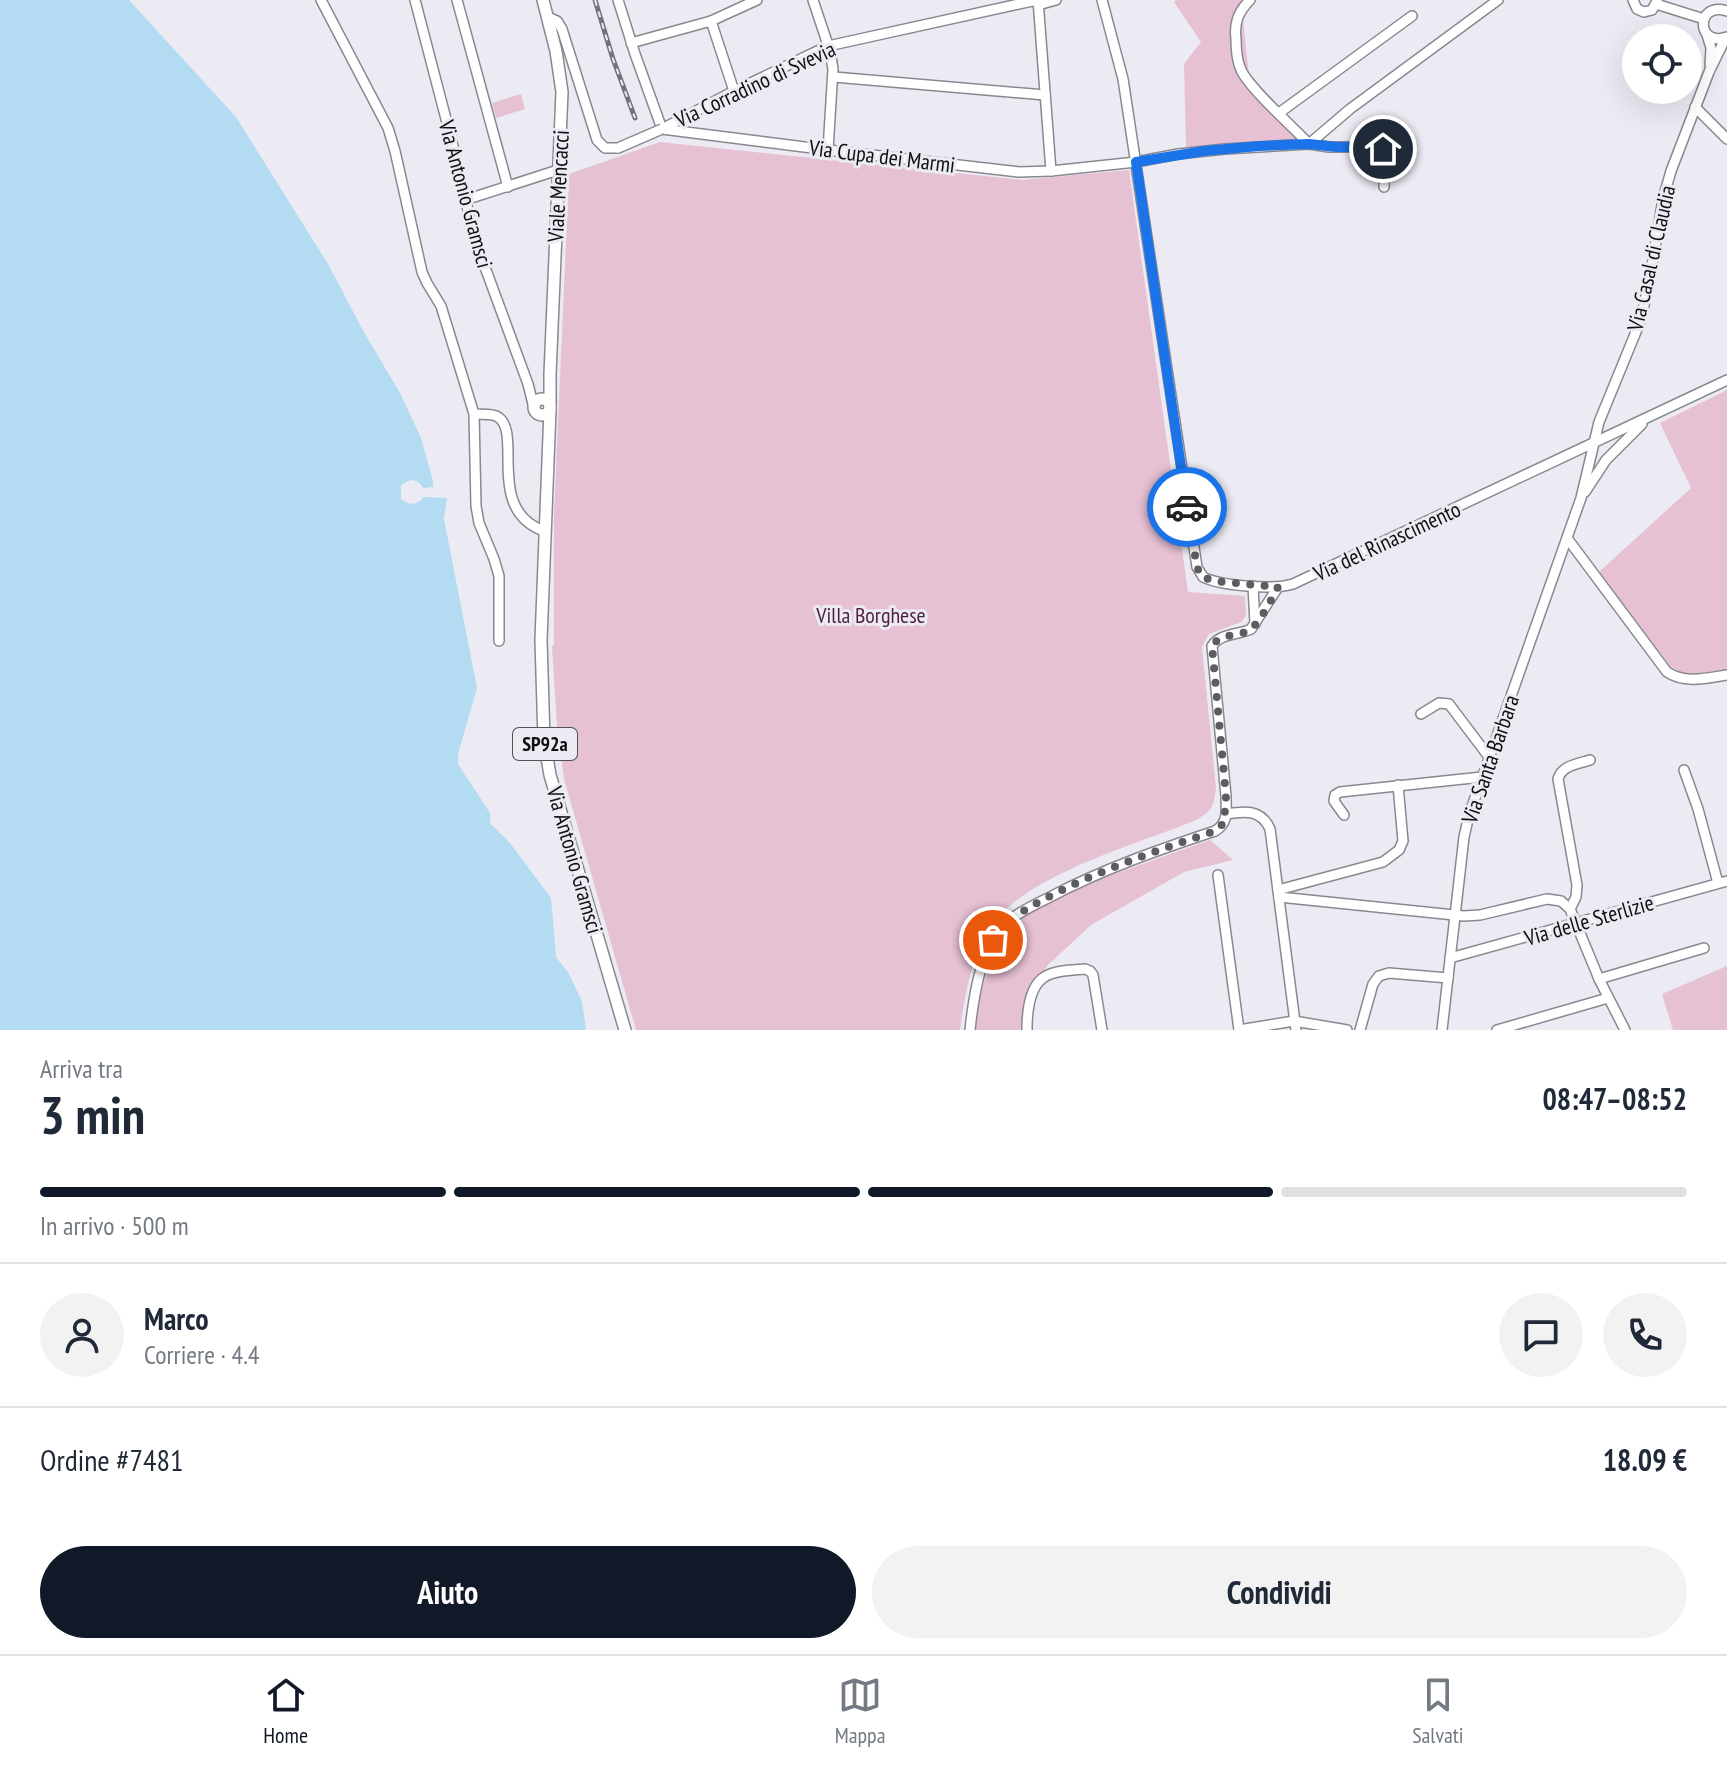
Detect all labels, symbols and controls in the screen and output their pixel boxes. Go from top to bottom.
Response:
map controls [1622,24,1702,104]
button: locate [1622,24,1702,104]
street label: Via Corradino di Svevia [669,35,840,134]
pin [1349,115,1417,183]
street label: Via Antonio Gramsci [433,116,499,271]
icon: home [1361,127,1405,171]
street label: Viale Mencacci [541,129,575,244]
street label: Via Cupa dei Marmi [806,133,957,179]
street label: Via Casal di Claudia [1620,182,1681,335]
courier [1147,467,1227,547]
icon: car [1165,485,1209,529]
street label: Via del Rinascimento [1308,495,1465,588]
park label: Villa Borghese [815,601,926,629]
street label: Via Santa Barbara [1455,691,1525,828]
road number: SP92a [513,728,577,760]
street label: Via Antonio Gramsci [540,782,609,937]
street label: Via delle Sterlizie [1520,888,1657,952]
pin [959,906,1027,974]
icon: bag [971,918,1015,962]
text: Arriva tra [40,1052,123,1085]
text: 08:47–08:52 [1543,1079,1687,1118]
text: 3 min [40,1081,145,1148]
text: In arrivo · 500 m [40,1209,189,1242]
button: person [40,1293,124,1377]
button: chat [1499,1293,1583,1377]
button: phone [1603,1293,1687,1377]
text: Marco [144,1299,209,1338]
text: Corriere · 4.4 [144,1338,260,1371]
text: Ordine #7481 [40,1440,184,1479]
text: 18.09 € [1603,1440,1687,1479]
button: Aiuto [40,1546,856,1638]
button: Condividi [872,1546,1687,1638]
tab: Home [263,1673,308,1749]
tab: Mappa [835,1673,885,1749]
tab: Salvati [1412,1673,1464,1749]

